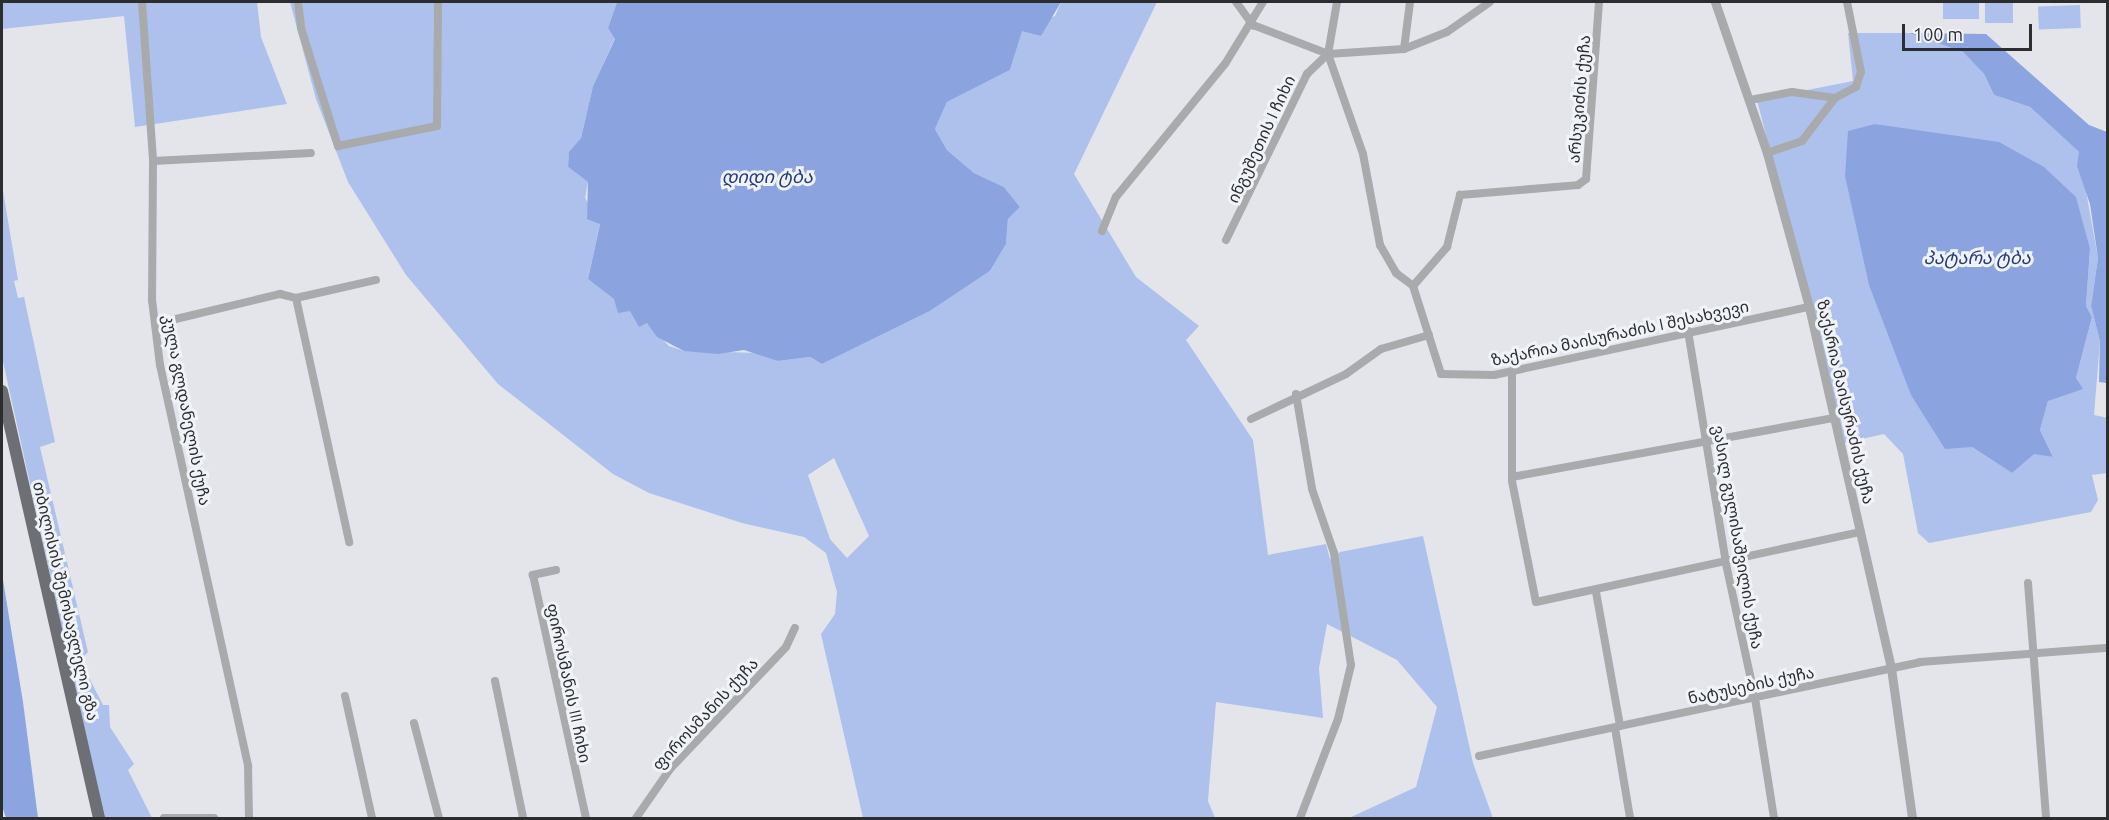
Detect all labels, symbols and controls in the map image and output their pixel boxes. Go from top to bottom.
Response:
scale bar [1905,12,2036,50]
text: 100 m [1913,24,1963,44]
street label: არსუკიძის ქუჩა [1564,34,1594,164]
street label: ინგუშეთის I ჩიხი [1223,72,1299,206]
water label: დიდი ტბა [721,165,813,187]
water label: პატარა ტბა [1923,246,2031,268]
street label: ზაქარია მაისურაძის I შესახვევი [1489,296,1751,370]
street label: ზაქარია მაისურაძის ქუჩა [1813,298,1879,506]
street label: კულა გლდანელის ქუჩა [159,313,215,507]
street label: ვასილ გულისაშვილის ქუჩა [1709,424,1767,650]
street label: თბილისის შემოსავლელი გზა [29,480,103,722]
street label: ფიროსმანის III ჩიხი [543,602,595,764]
street label: ფიროსმანის ქუჩა [648,654,762,774]
street label: ნატუსების ქუჩა [1686,662,1816,708]

